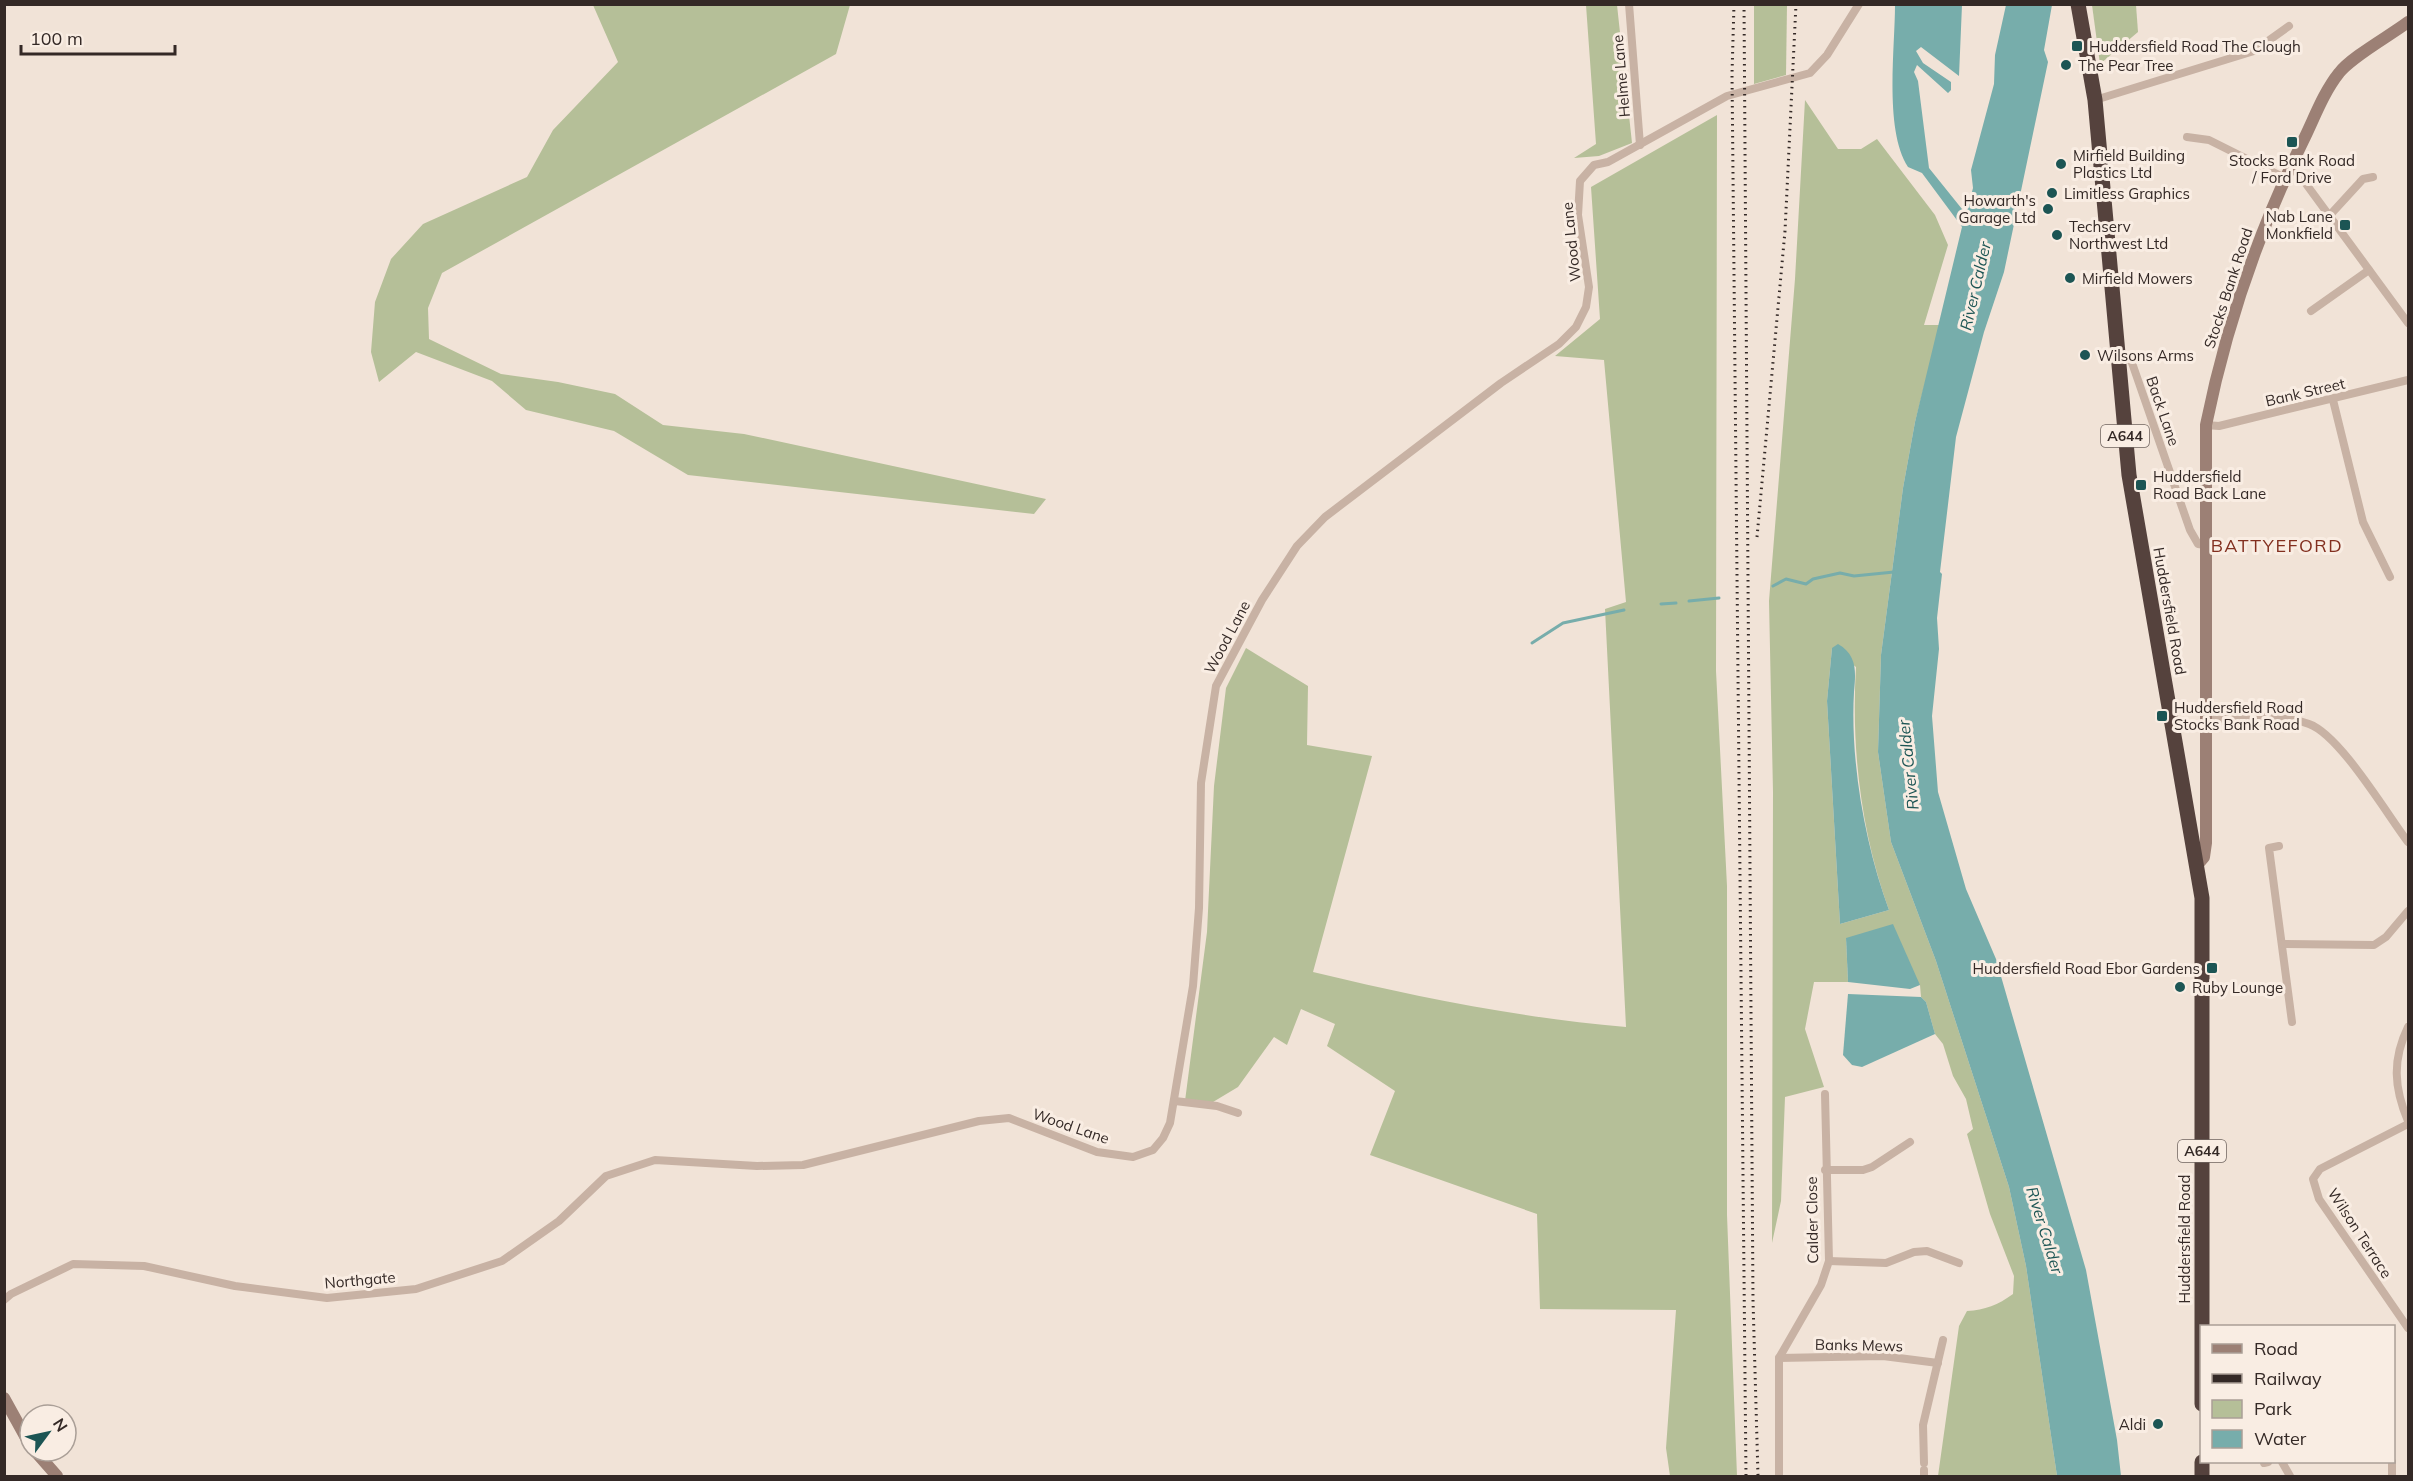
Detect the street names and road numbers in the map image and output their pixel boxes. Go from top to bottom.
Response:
street label: Helme Lane [1608,34,1634,118]
street label: Wood Lane [1557,201,1585,283]
street label: Stocks Bank Road [2200,225,2256,351]
street label: Back Lane [2142,374,2184,448]
street label: Bank Street [2263,374,2347,410]
road number: A644 [2101,425,2149,447]
street label: Huddersfield Road [2149,546,2191,676]
street label: Wood Lane [1200,597,1254,677]
street label: Wood Lane [1030,1104,1112,1148]
road number: A644 [2178,1140,2226,1162]
street label: Huddersfield Road [2175,1174,2194,1304]
street label: Calder Close [1802,1176,1822,1264]
street label: Wilson Terrace [2324,1184,2396,1282]
street label: Northgate [324,1267,396,1293]
street label: Banks Mews [1815,1335,1903,1355]

